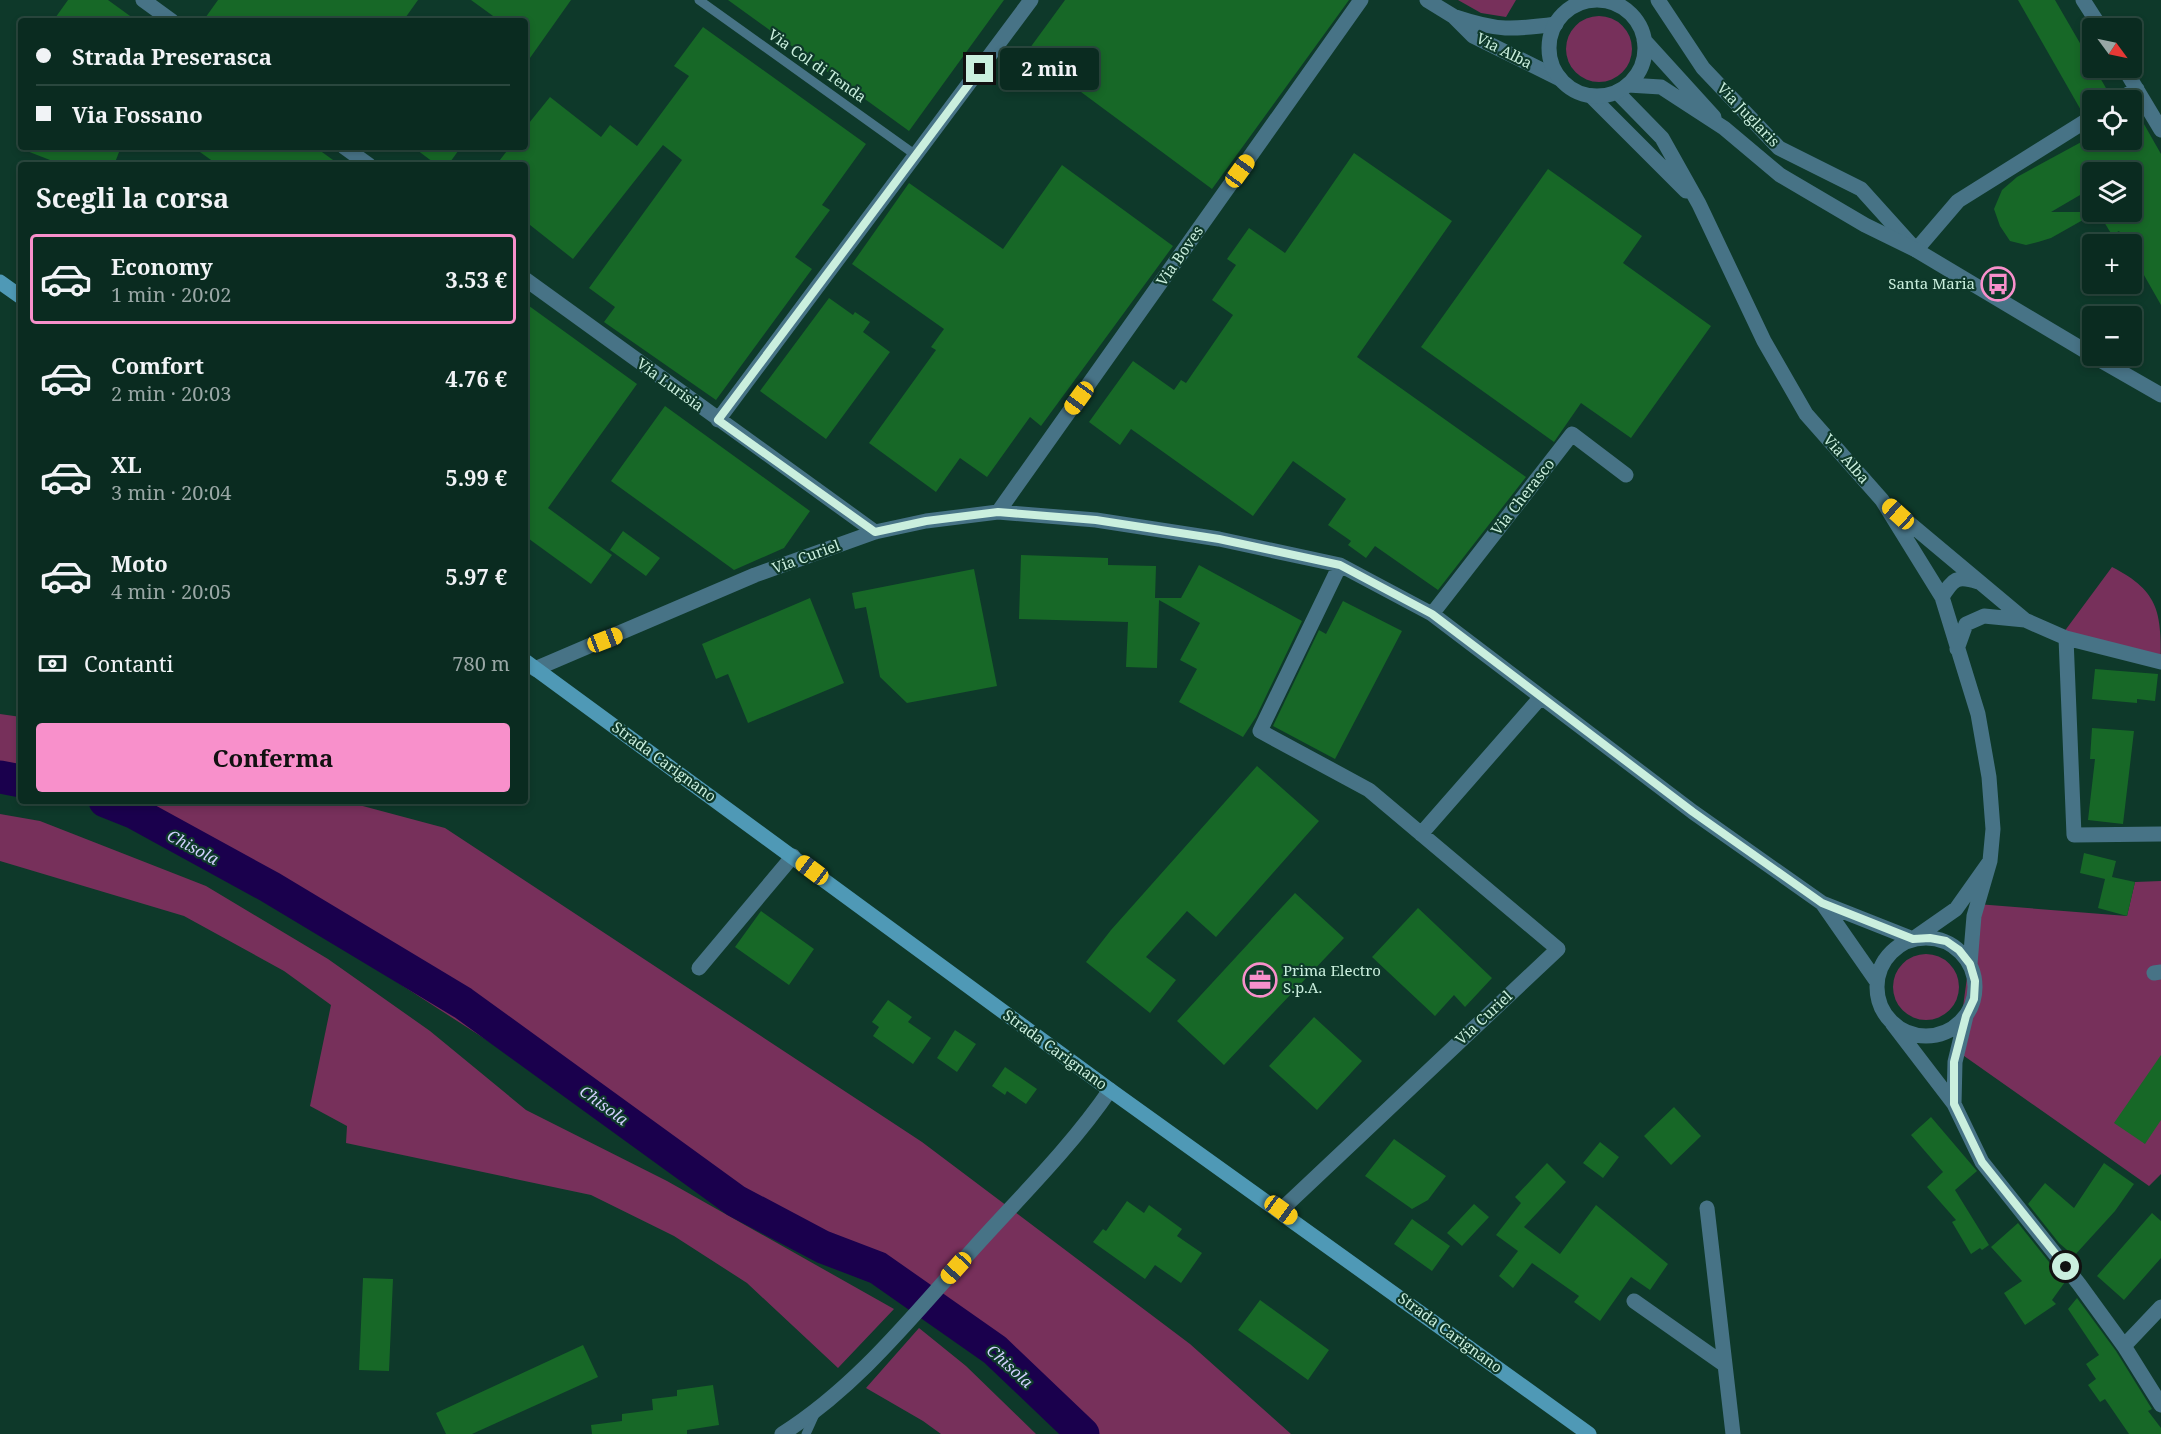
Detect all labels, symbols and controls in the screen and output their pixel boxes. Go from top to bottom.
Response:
north arrow [2082,18,2142,78]
map controls [2082,18,2142,366]
street label: Via Col di Tenda [765,24,871,106]
street label: Via Alba [1473,28,1536,73]
text: Strada Preserasca [72,41,272,71]
callout: 2 min [1001,48,1100,90]
route end [966,55,993,82]
text: 2 min [1021,55,1078,82]
street label: Via Juglaris [1713,78,1785,151]
button: locate [2082,90,2142,150]
text: Via Fossano [72,99,203,129]
car [1222,151,1258,191]
button: layers [2082,162,2142,222]
text: Scegli la corsa [36,179,229,216]
street label: Via Boves [1151,221,1207,290]
button: + [2082,234,2142,294]
text: Economy [111,251,213,281]
icon: car [39,252,93,306]
text: 3.53 € [445,264,507,294]
bus stop icon: Santa Maria [1980,266,2016,302]
place label: Santa Maria [1888,273,1975,293]
text: 1 min · 20:02 [111,281,231,308]
button: − [2082,306,2142,366]
text: Comfort [111,350,204,380]
icon: car [39,351,93,405]
street label: Via Lurisia [633,353,708,415]
text: 4.76 € [445,363,507,393]
car [1061,378,1097,418]
text: 2 min · 20:03 [111,380,231,407]
street label: Via Alba [1819,429,1874,487]
text: XL [111,449,142,479]
icon: car [39,450,93,504]
street label: Via Cherasco [1486,454,1558,539]
text: 5.99 € [445,462,507,492]
text: 3 min · 20:04 [111,479,231,506]
car [1879,495,1917,533]
street label: Via Curiel [769,534,843,578]
text: Moto [111,548,168,578]
icon: car [39,549,93,603]
text: 5.97 € [445,561,507,591]
text: 4 min · 20:05 [111,578,231,605]
car [585,625,625,655]
icon: cash [36,647,69,680]
text: Contanti [84,648,174,678]
text: 780 m [452,650,510,677]
street label: Strada Carignano [608,717,721,806]
button: Conferma [36,723,510,792]
water label: Chisola [163,824,223,870]
car [792,852,832,888]
place label: Prima Electro S.p.A. [1283,960,1381,997]
office icon: Prima Electro S.p.A. [1242,962,1278,998]
street label: Via Curiel [1451,986,1516,1049]
street label: Strada Carignano [999,1005,1112,1094]
water label: Chisola [575,1080,633,1131]
car [1261,1192,1301,1228]
car [937,1249,975,1287]
route start [2052,1253,2079,1280]
street label: Strada Carignano [1394,1288,1507,1377]
water label: Chisola [982,1339,1038,1393]

